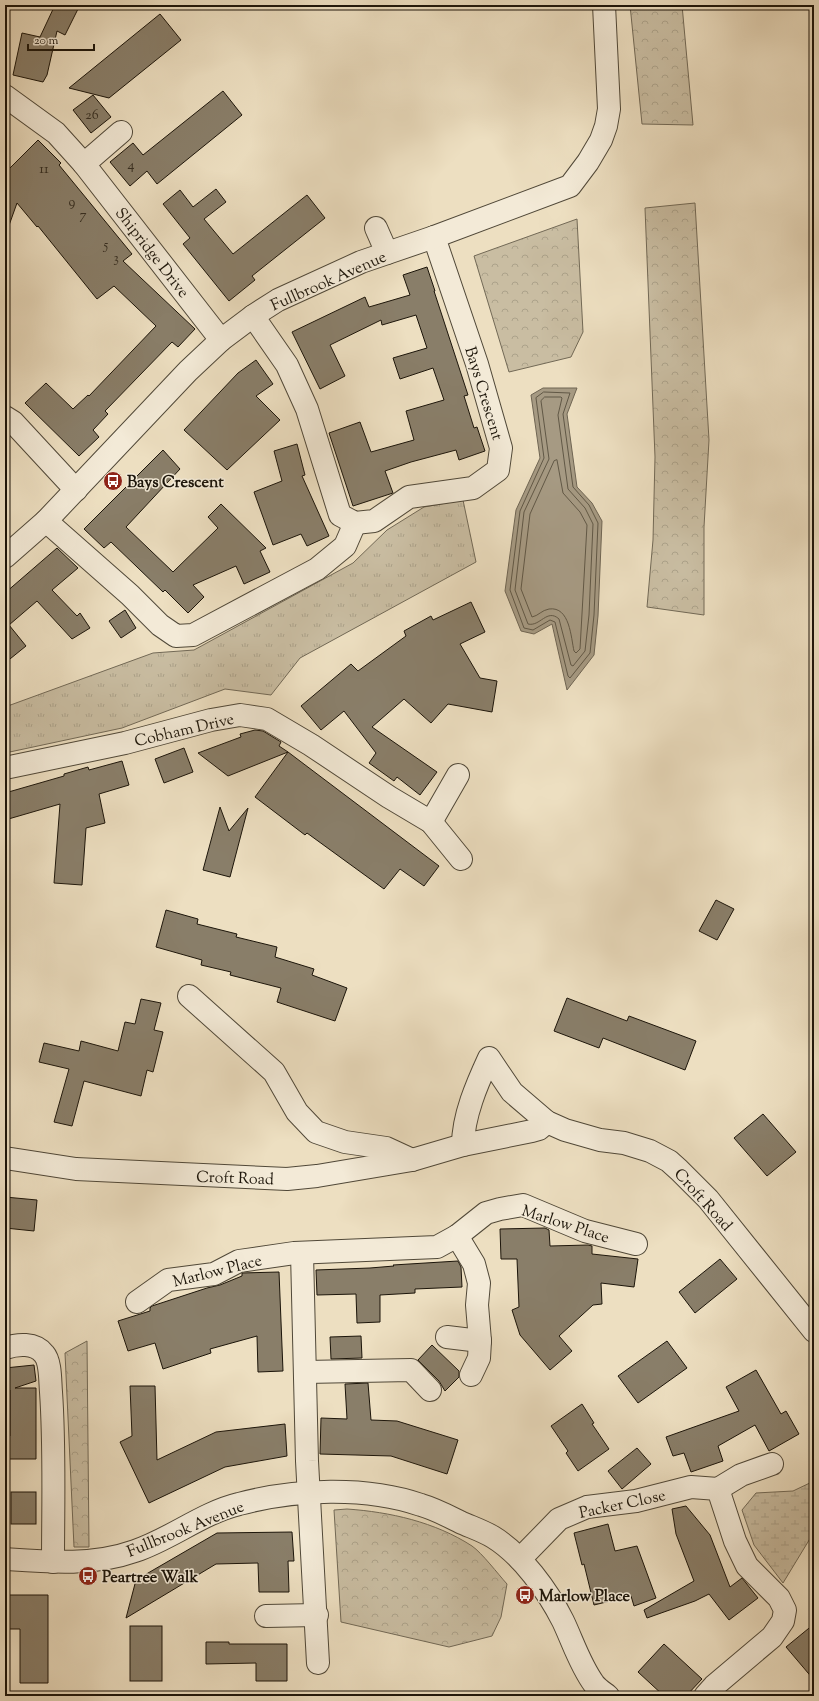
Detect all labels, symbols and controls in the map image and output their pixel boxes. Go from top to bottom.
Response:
scale bar [28,26,94,52]
text: 20 m [34,32,59,50]
house number: 26 [85,106,99,126]
house number: 4 [127,156,135,176]
house number: 11 [39,160,49,180]
house number: 9 [69,193,76,213]
street label: Shipridge Drive [109,204,194,303]
house number: 7 [79,206,87,226]
house number: 5 [103,236,109,256]
street label: Fullbrook Avenue [267,246,391,318]
house number: 3 [113,249,119,269]
street label: Bays Crescent [457,344,508,444]
bus stop icon: Bays Crescent [102,470,124,492]
place label: Bays Crescent [127,472,224,495]
street label: Cobham Drive [132,709,237,754]
street label: Croft Road [668,1164,737,1237]
street label: Croft Road [196,1167,274,1192]
street label: Marlow Place [518,1200,612,1250]
street label: Marlow Place [171,1250,265,1295]
street label: Packer Close [577,1485,668,1526]
street label: Fullbrook Avenue [124,1496,248,1564]
bus stop icon: Peartree Walk [77,1565,99,1587]
place label: Peartree Walk [102,1567,199,1590]
bus stop icon: Marlow Place [514,1584,536,1606]
place label: Marlow Place [539,1586,631,1609]

